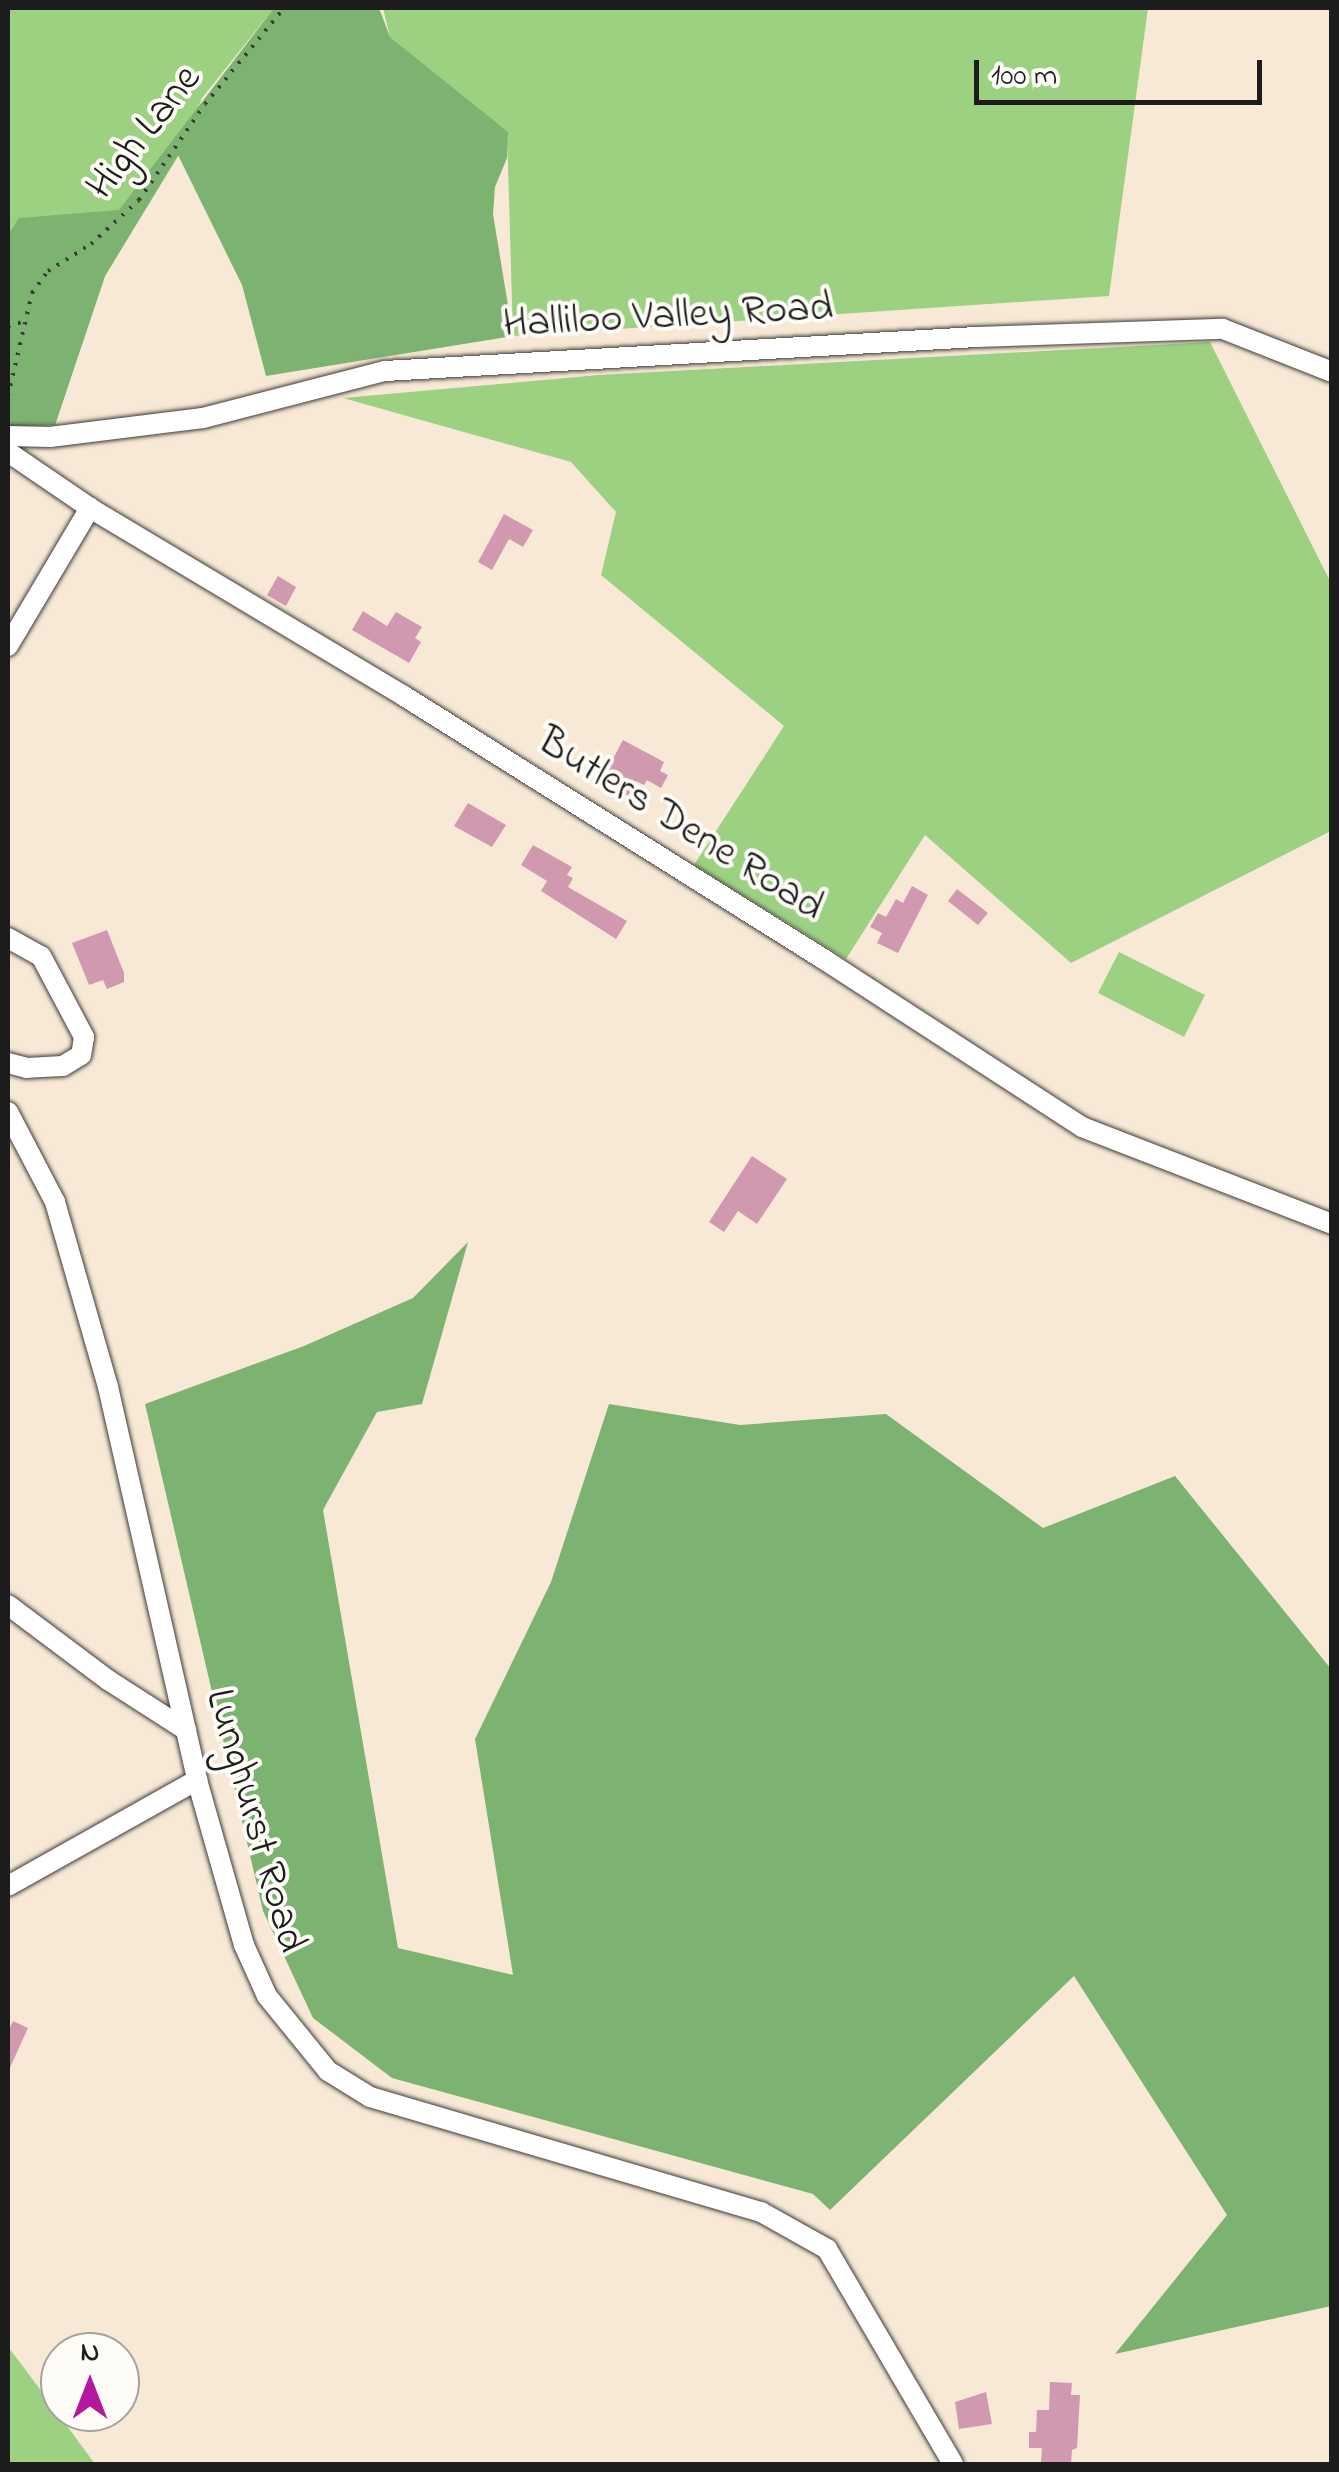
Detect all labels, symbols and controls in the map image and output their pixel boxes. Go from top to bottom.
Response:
scale bar [979,40,1266,102]
street label: High Lane [77,55,213,211]
text: 100 m [991,55,1057,99]
street label: Halliloo Valley Road [502,283,834,351]
street label: Butlers Dene Road [528,717,832,933]
street label: Lunghurst Road [192,1684,316,1958]
north arrow [40,2332,140,2432]
text: N [81,2333,99,2374]

